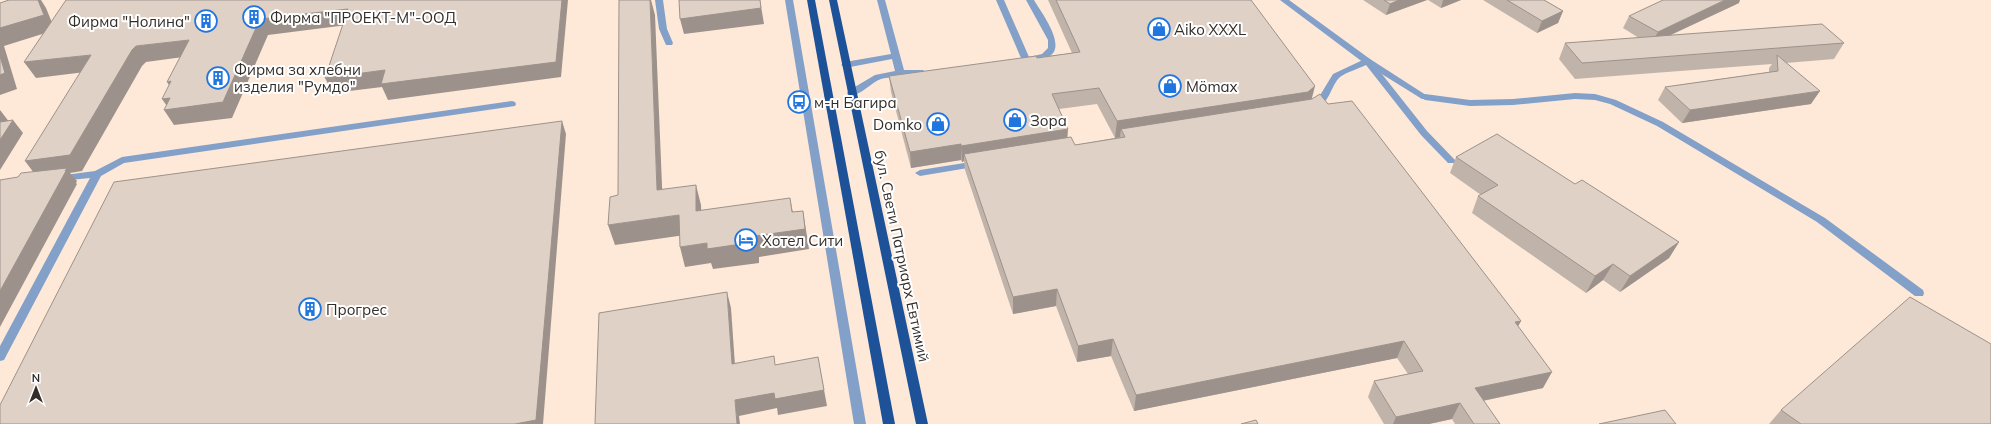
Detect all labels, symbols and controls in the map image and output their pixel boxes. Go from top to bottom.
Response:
building icon: Фирма "ПРОЕКТ-М"-ООД [241,4,267,30]
building icon: Фирма "Нолина" [193,8,219,34]
place label: Фирма "ПРОЕКТ-М"-ООД [270,8,456,27]
place label: Фирма "Нолина" [68,12,190,31]
shop icon: Aiko XXXL [1146,16,1172,42]
place label: Aiko XXXL [1174,20,1246,39]
place label: Фирма за хлебни изделия "Румдо" [234,60,361,96]
building icon: Фирма за хлебни изделия "Румдо" [205,65,231,91]
shop icon: Mömax [1157,73,1183,99]
place label: Mömax [1186,77,1238,96]
bus stop icon: м-н Багира [786,89,812,115]
place label: м-н Багира [814,93,897,112]
shop icon: Зора [1002,107,1028,133]
shop icon: Domko [925,111,951,137]
place label: Зора [1030,111,1067,130]
place label: Domko [873,115,922,134]
street label: бул. Свети Патриарх Евтимий [870,148,934,364]
hotel icon: Хотел Сити [733,227,759,253]
place label: Хотел Сити [762,231,843,250]
building icon: Прогрес [297,296,323,322]
place label: Прогрес [326,300,387,319]
north arrow [16,368,56,408]
text: N [32,371,40,385]

